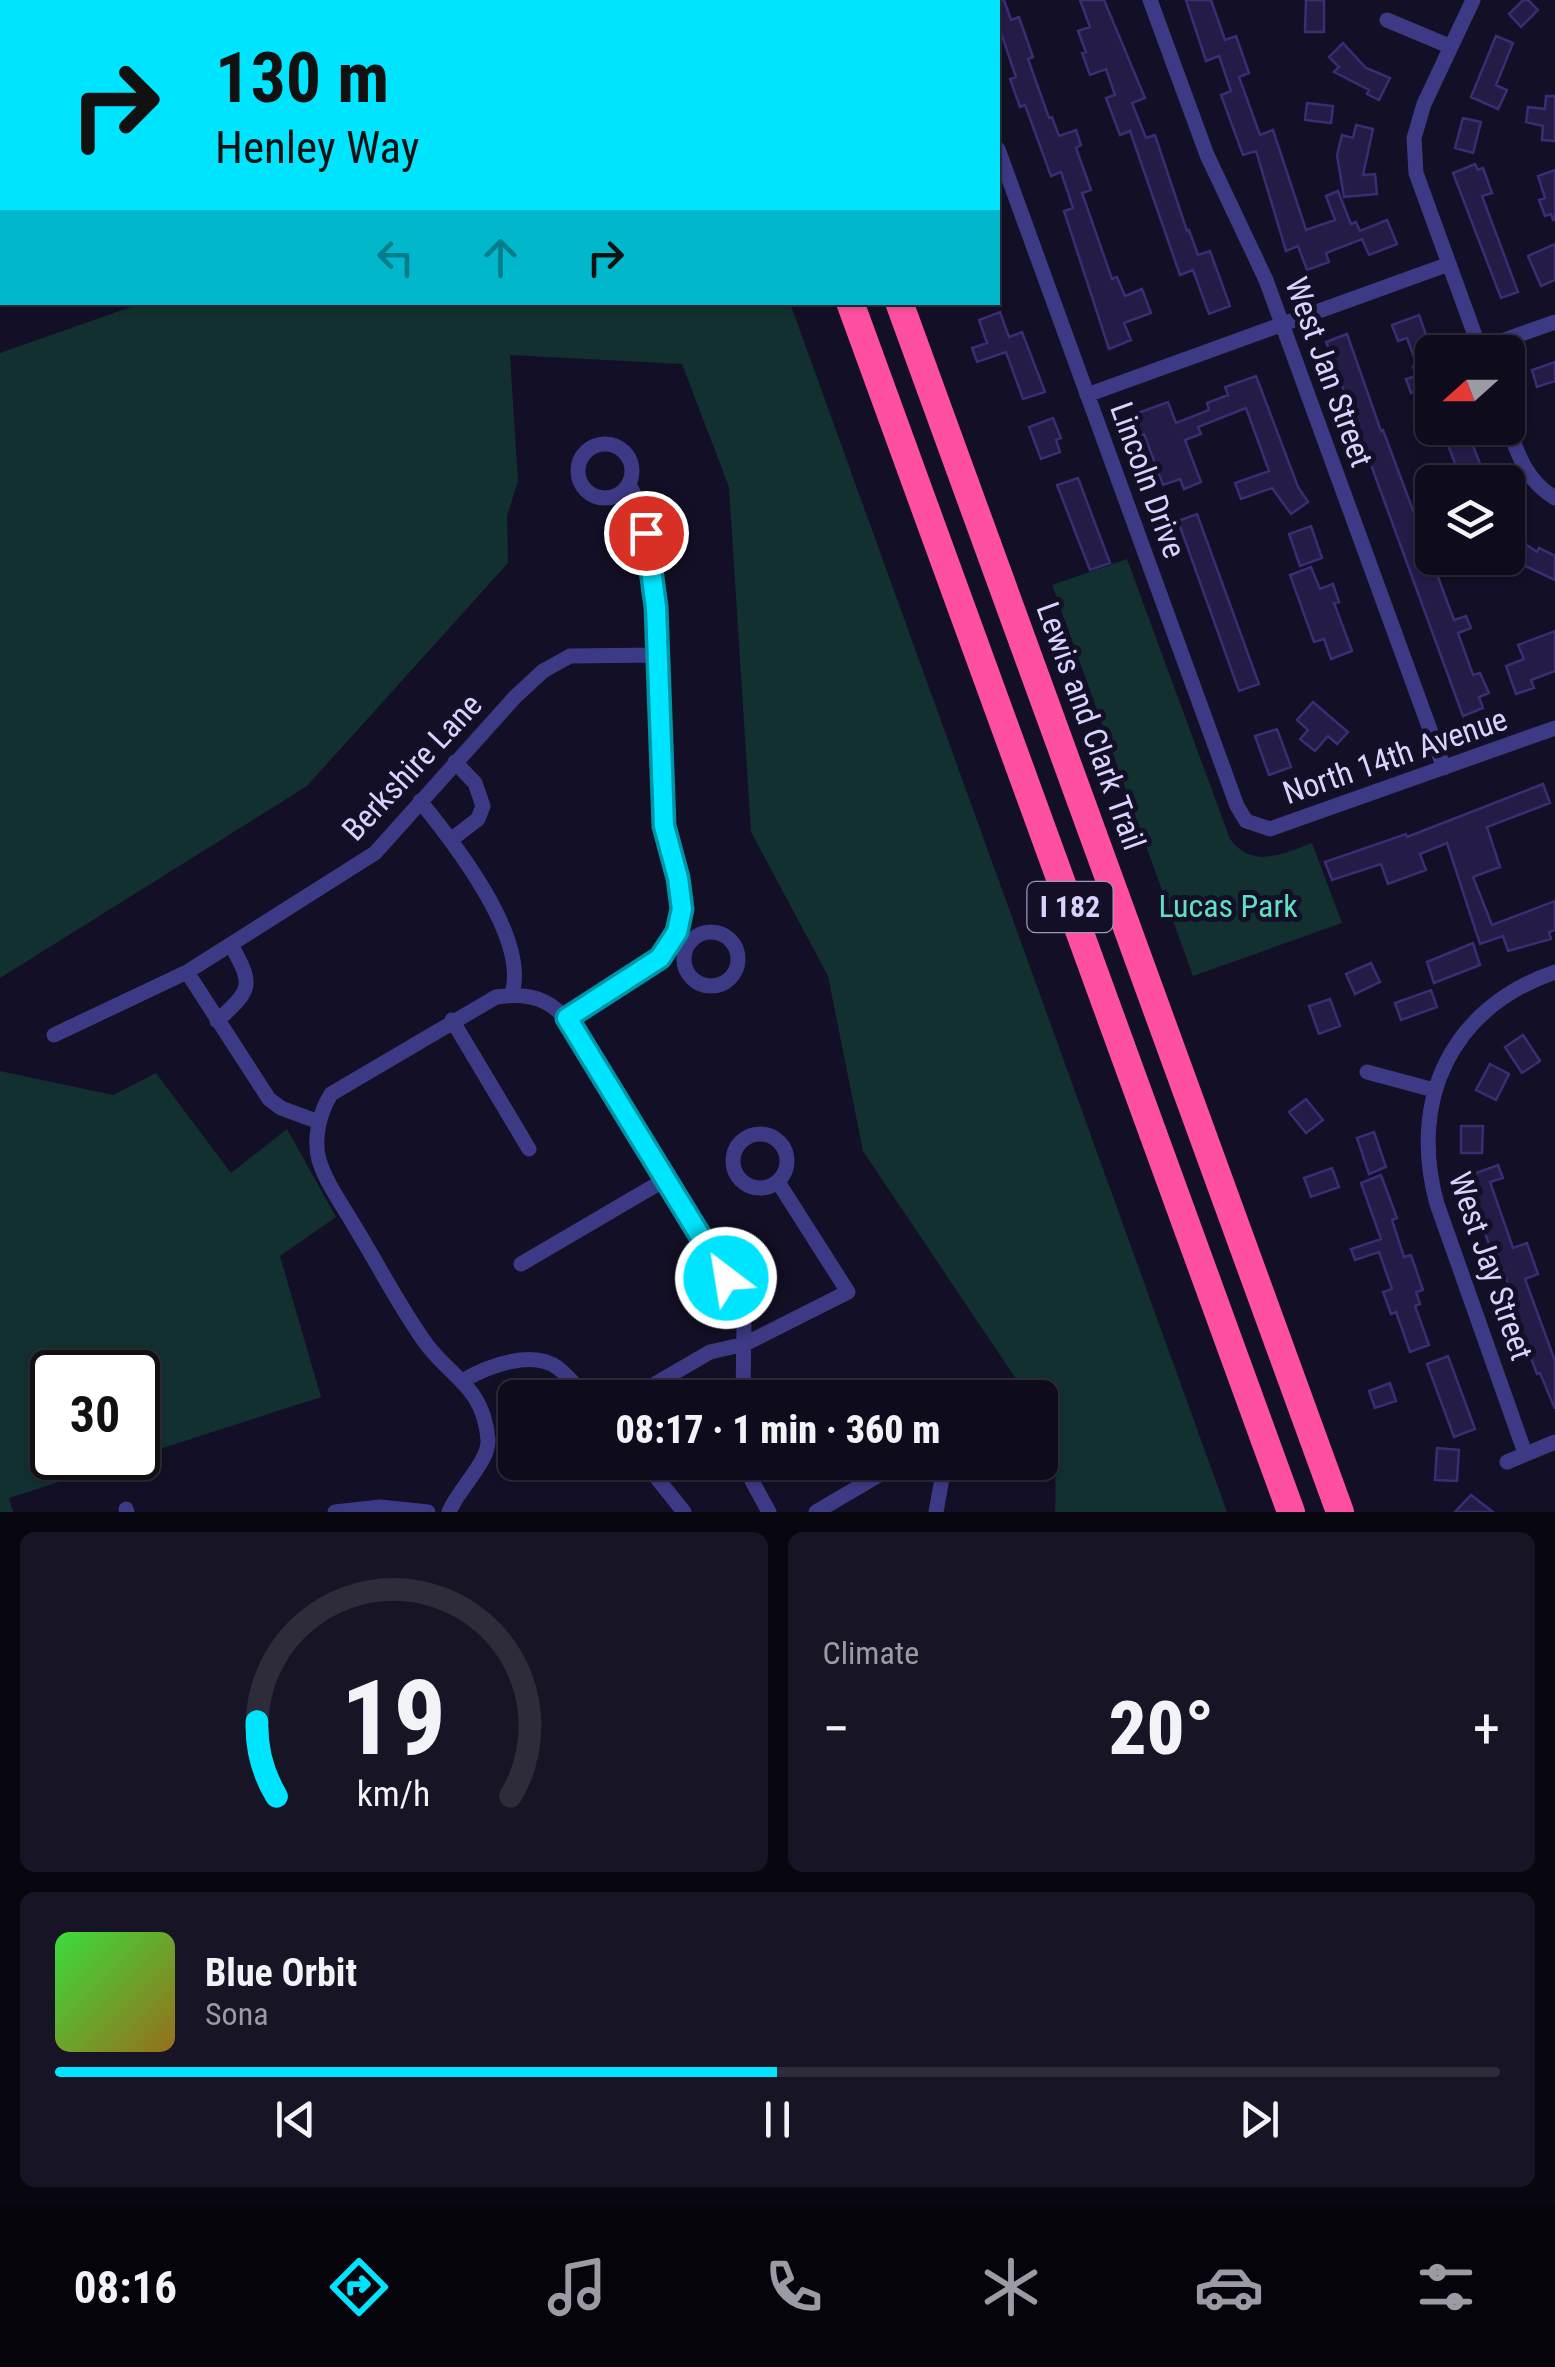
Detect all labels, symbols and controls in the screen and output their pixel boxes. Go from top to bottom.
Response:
text: 130 m [215,37,389,119]
icon: right [50,40,180,170]
text: Henley Way [215,121,420,174]
icon: left [368,230,423,285]
icon: ahead [473,230,528,285]
icon: right [578,230,633,285]
street label: West Jan Street [1277,272,1381,472]
north arrow [1415,335,1525,445]
map controls [1415,335,1525,575]
street label: Lincoln Drive [1102,397,1194,563]
button: layers [1415,465,1525,575]
pin [604,491,689,576]
icon: arrive [619,506,674,561]
street label: Lewis and Clark Trail [1029,597,1153,855]
street label: Berkshire Lane [334,686,490,848]
street label: North 14th Avenue [1278,700,1512,812]
road number: I 182 [1028,882,1112,932]
park label: Lucas Park [1158,887,1298,925]
street label: West Jay Street [1441,1167,1541,1365]
position arrow [674,1226,778,1330]
speed limit sign: 30 [30,1350,160,1480]
text: 08:17 · 1 min · 360 m [616,1408,940,1452]
text: Climate [823,1634,919,1672]
text: 19 [341,1658,446,1779]
text: 20° [1108,1684,1214,1772]
text: − [823,1697,850,1761]
text: + [1473,1697,1500,1761]
text: km/h [357,1773,431,1815]
text: Blue Orbit [205,1951,357,1995]
text: Sona [205,1995,268,2033]
icon: previous [268,2092,323,2147]
icon: pause [750,2092,805,2147]
icon: next [1232,2092,1287,2147]
icon: directions [324,2252,394,2322]
icon: music [542,2252,612,2322]
icon: phone [759,2252,829,2322]
icon: climate [976,2252,1046,2322]
icon: car [1194,2252,1264,2322]
icon: filters [1411,2252,1481,2322]
text: 08:16 [74,2261,177,2314]

